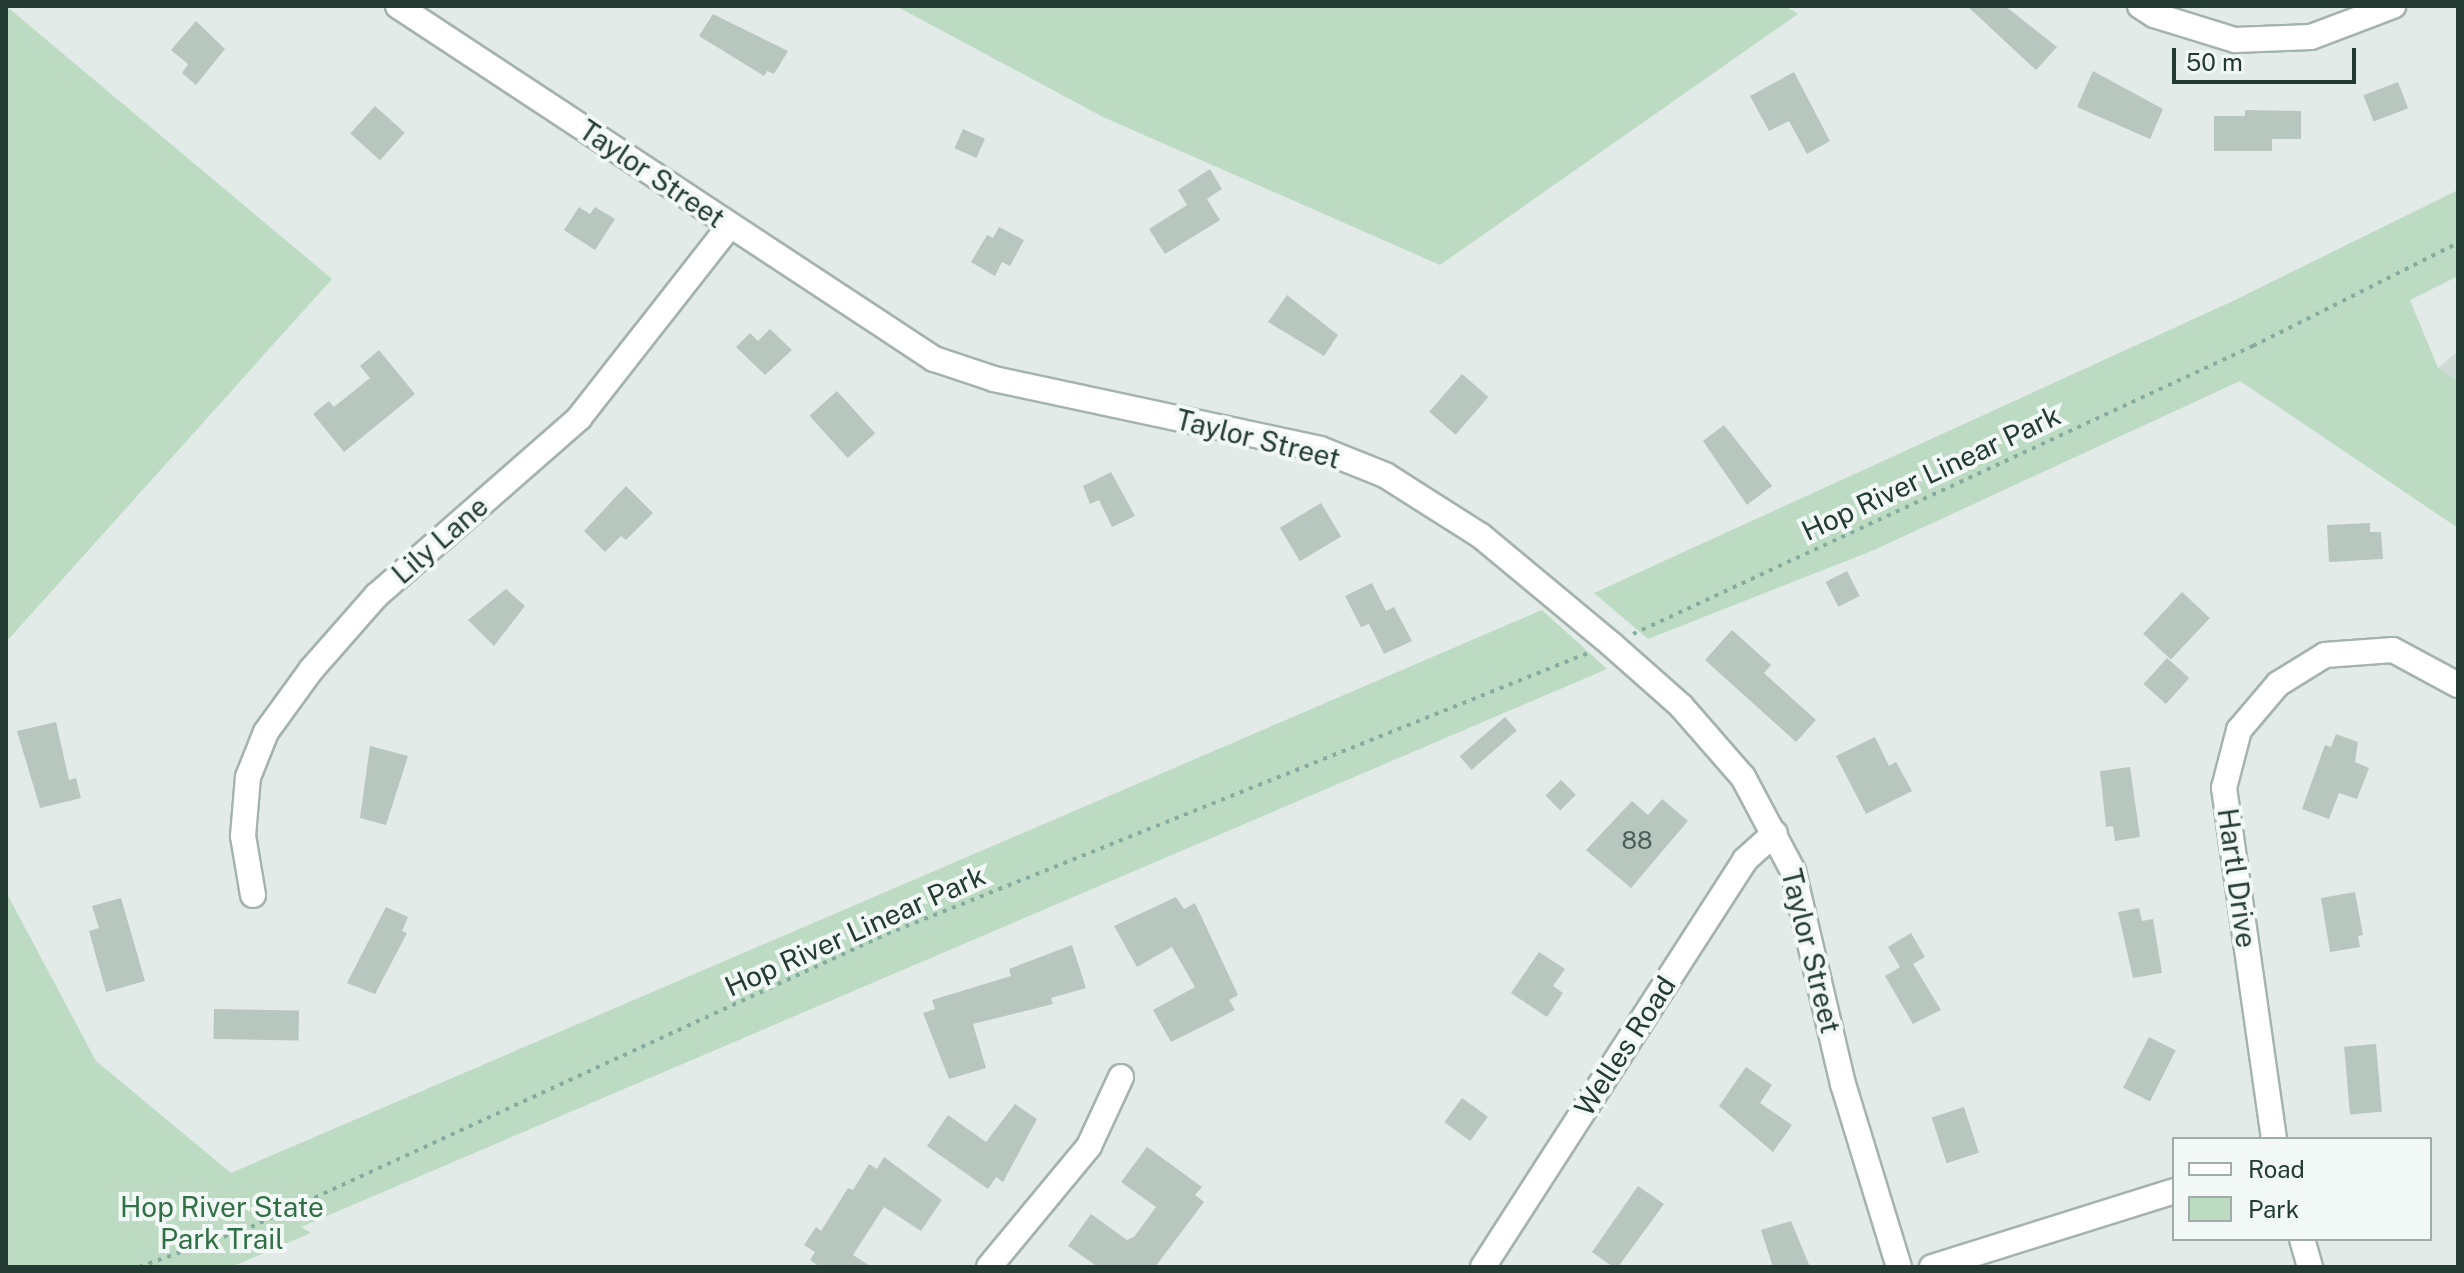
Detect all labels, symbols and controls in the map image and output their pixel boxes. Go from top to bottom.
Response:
scale bar [2176,32,2360,82]
text: 50 m [2186,48,2243,76]
street label: Taylor Street [573,113,731,235]
street label: Hop River Linear Park [1796,398,2066,548]
street label: Taylor Street [1172,402,1344,476]
street label: Lily Lane [385,489,495,591]
street label: Hartl Drive [2211,806,2263,950]
house number: 88 [1622,827,1652,855]
street label: Hop River Linear Park [719,858,991,1004]
street label: Taylor Street [1774,865,1848,1037]
street label: Welles Road [1567,970,1683,1122]
legend [2172,1137,2432,1241]
text: Road [2248,1155,2305,1183]
park label: Hop River State Park Trail [120,1190,324,1256]
text: Park [2248,1195,2299,1223]

